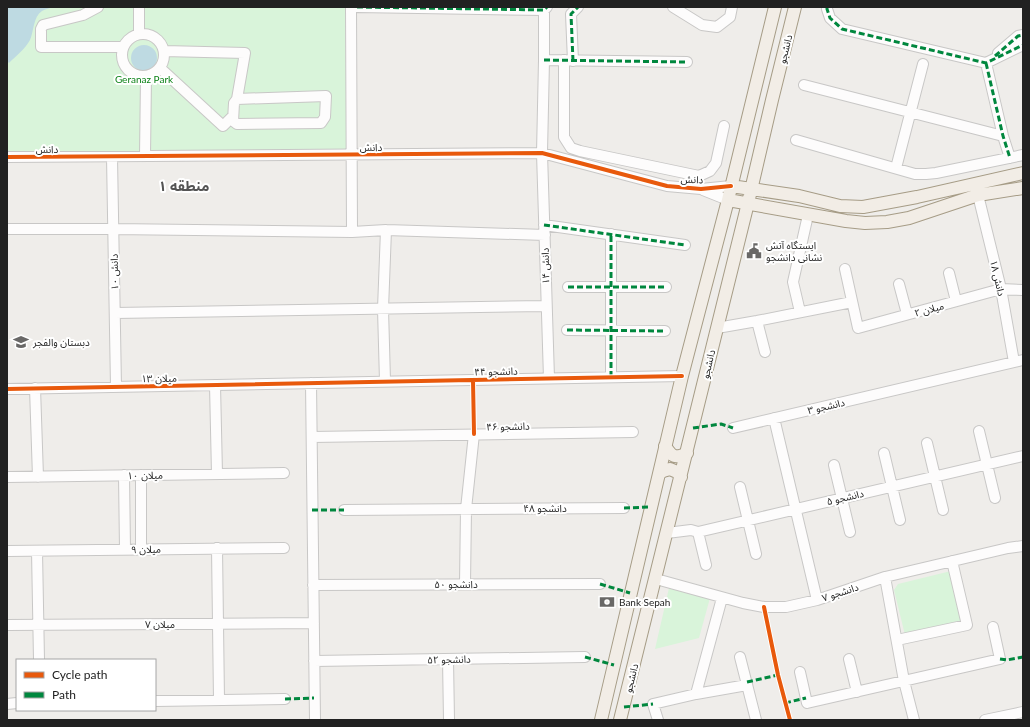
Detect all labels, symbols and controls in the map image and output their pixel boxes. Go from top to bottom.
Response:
street label: دانشجو [776,33,795,65]
park label: Geranaz Park [115,73,174,85]
street label: دانش [360,141,382,153]
street label: دانش [36,143,58,155]
street label: دانش [680,172,704,186]
district label: منطقه ۱ [159,177,209,194]
place label: ایستگاه آتش نشانی دانشجو [766,239,822,264]
public building icon: ایستگاه آتش نشانی دانشجو [745,242,763,260]
street label: دانش ۱۴ [539,247,551,284]
street label: دانش ۱۰ [108,253,120,290]
street label: دانش ۱۸ [988,259,1008,297]
street label: میلان ۲ [913,299,945,319]
school or university icon: دبستان والفجر [12,333,30,351]
place label: دبستان والفجر [32,336,90,349]
street label: دانشجو [699,348,718,380]
street label: دانشجو ۴۴ [474,365,518,378]
street label: میلان ۱۳ [141,372,177,384]
street label: دانشجو ۳ [806,396,846,417]
street label: دانشجو ۴۶ [486,420,530,433]
street label: میلان ۱۰ [127,469,163,481]
street label: دانشجو ۵ [825,487,865,508]
street label: دانشجو ۴۸ [523,502,567,515]
street label: میلان ۹ [131,543,161,555]
street label: دانشجو ۵۰ [434,578,478,591]
street label: دانشجو ۷ [820,580,860,604]
bank icon: Bank Sepah [598,593,616,611]
place label: Bank Sepah [619,596,670,608]
street label: میلان ۷ [145,618,175,630]
street label: دانشجو ۵۲ [427,653,471,666]
legend [16,659,156,711]
street label: دانشجو [622,662,641,694]
text: Cycle path [52,667,107,682]
text: Path [52,687,76,702]

